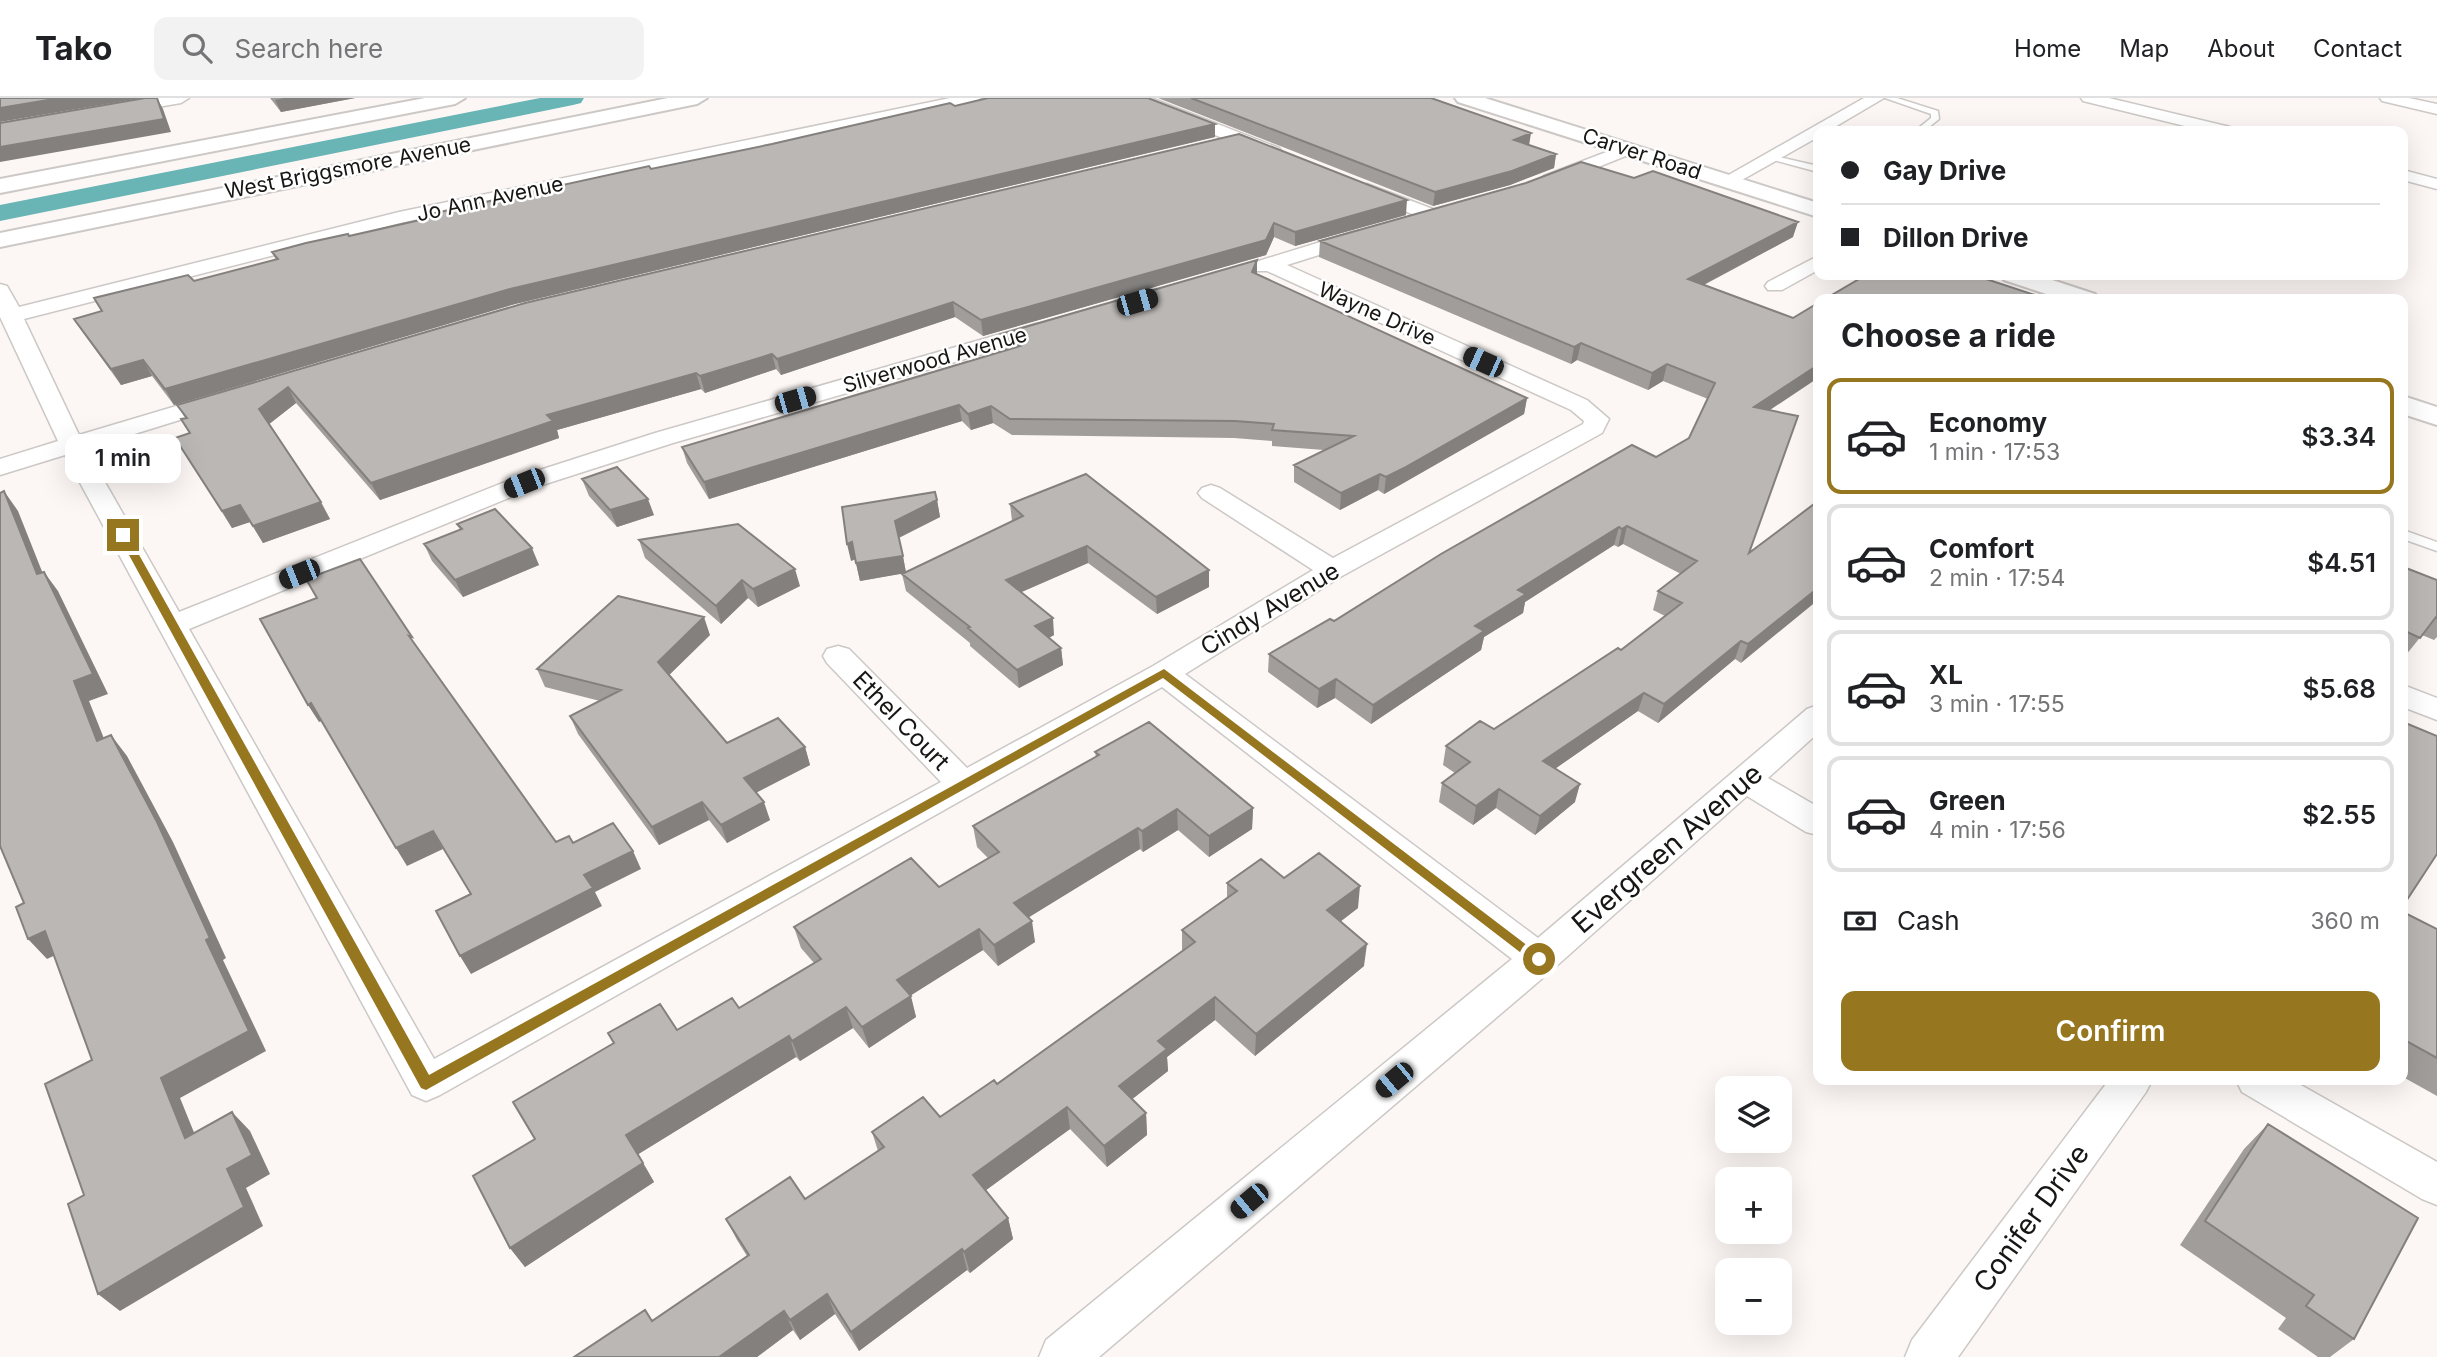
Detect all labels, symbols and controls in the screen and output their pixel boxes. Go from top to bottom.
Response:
search box [154,17,644,80]
text: Tako [35,28,112,68]
icon: search [178,29,216,67]
text: Search here [234,33,383,64]
text: Home [2014,34,2081,63]
text: Map [2119,34,2169,63]
text: About [2207,34,2275,63]
text: Contact [2313,34,2402,63]
street label: Carver Road [1580,123,1705,184]
street label: West Briggsmore Avenue [223,131,473,204]
text: Gay Drive [1883,155,2006,186]
street label: Jo Ann Avenue [414,171,566,226]
text: Dillon Drive [1883,222,2028,253]
street label: Wayne Drive [1315,277,1440,351]
car [1114,286,1161,318]
text: Choose a ride [1841,316,2056,355]
street label: Silverwood Avenue [840,321,1030,398]
car [1460,344,1507,380]
car [772,384,819,416]
icon: car [1845,405,1908,468]
text: Economy [1929,407,2047,438]
text: $3.34 [2302,421,2376,452]
callout: 1 min [65,434,181,482]
text: 1 min · 17:53 [1929,438,2060,466]
text: 1 min [95,444,151,472]
car [501,465,548,501]
route end [107,519,139,551]
icon: car [1845,531,1908,594]
text: Comfort [1929,533,2034,564]
text: $4.51 [2307,547,2376,578]
car [276,556,323,592]
street label: Cindy Avenue [1195,556,1344,661]
text: 2 min · 17:54 [1929,564,2065,592]
icon: car [1845,657,1908,720]
text: XL [1929,659,1963,690]
street label: Ethel Court [847,665,956,776]
text: $5.68 [2303,673,2376,704]
text: 3 min · 17:55 [1929,690,2065,718]
street label: Evergreen Avenue [1565,756,1769,940]
icon: car [1845,783,1908,846]
text: Green [1929,785,2006,816]
text: $2.55 [2302,799,2376,830]
text: 4 min · 17:56 [1929,816,2066,844]
icon: cash [1841,902,1879,940]
text: Cash [1897,905,1960,936]
text: 360 m [2310,907,2380,935]
route start [1523,943,1555,975]
button: Confirm [1841,991,2380,1071]
car [1372,1058,1417,1102]
map controls [1715,1076,1792,1335]
button: layers [1715,1076,1792,1153]
street label: Conifer Drive [1966,1137,2096,1299]
button: + [1715,1167,1792,1244]
car [1227,1179,1272,1223]
button: − [1715,1258,1792,1335]

